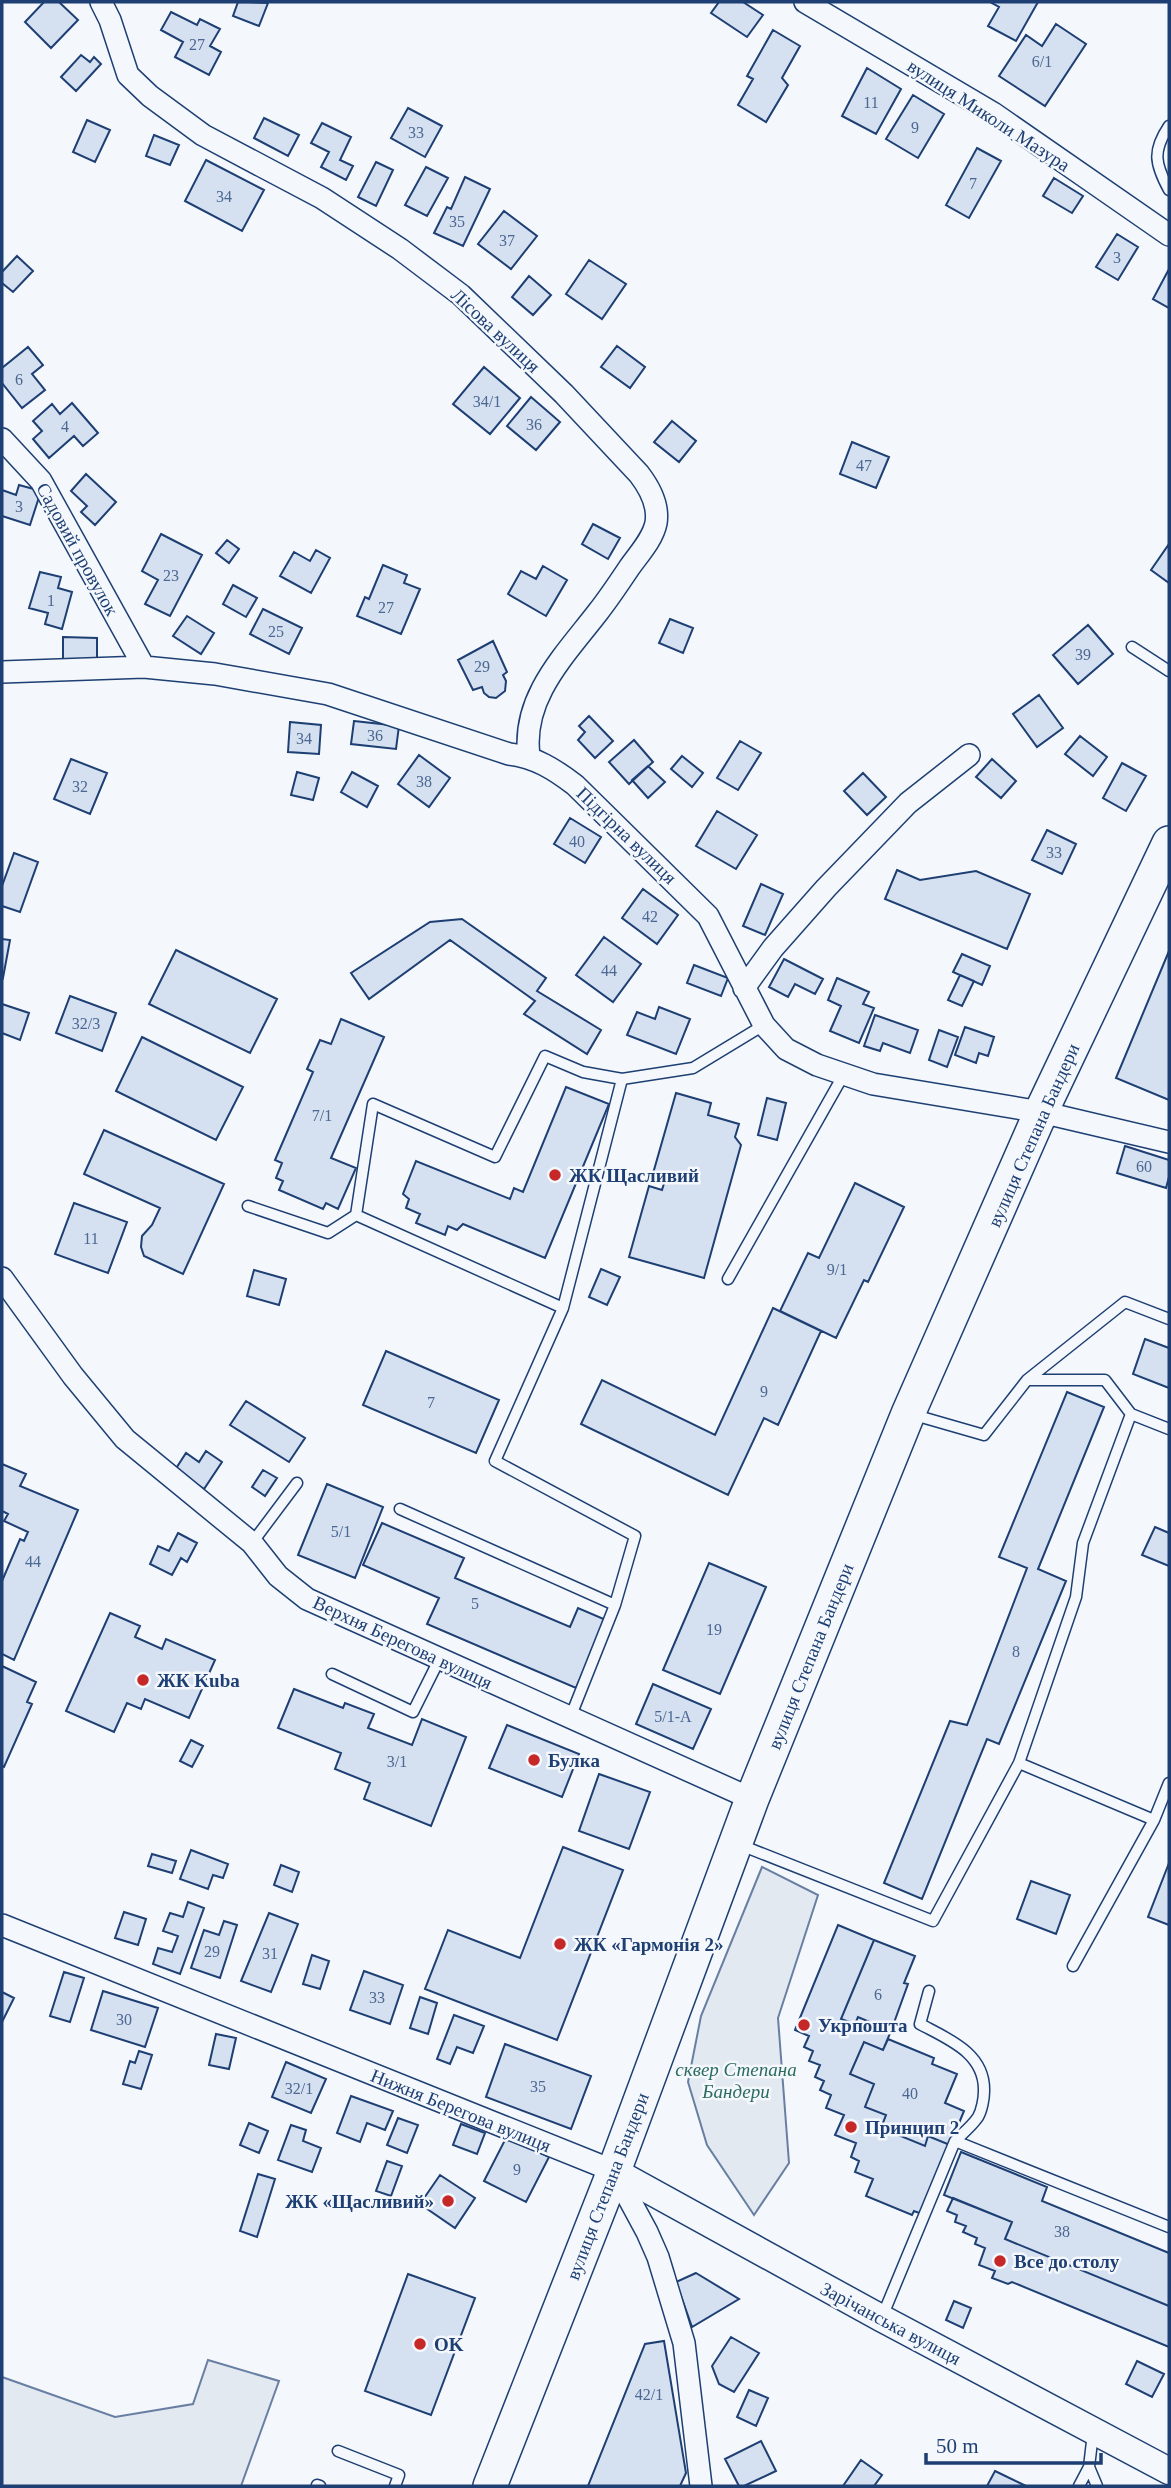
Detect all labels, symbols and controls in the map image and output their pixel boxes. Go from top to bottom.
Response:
house number: 27 [189,36,205,53]
house number: 6/1 [1032,53,1052,70]
street label: вулиця Миколи Мазура [904,55,1074,176]
house number: 11 [863,94,879,111]
house number: 9 [911,119,919,136]
house number: 33 [408,124,424,141]
house number: 7 [969,175,977,192]
house number: 34 [216,188,232,205]
house number: 35 [449,213,465,230]
house number: 37 [499,232,515,249]
house number: 3 [1113,249,1121,266]
street label: Лісова вулиця [447,284,545,377]
house number: 6 [15,371,23,388]
house number: 34/1 [473,393,501,410]
house number: 36 [526,416,542,433]
house number: 4 [61,418,69,435]
house number: 47 [856,457,872,474]
street label: Садовий провулок [32,479,123,620]
house number: 3 [15,498,23,515]
house number: 23 [163,567,179,584]
house number: 1 [47,592,55,609]
house number: 27 [378,599,394,616]
house number: 25 [268,623,284,640]
house number: 39 [1075,646,1091,663]
house number: 29 [474,658,490,675]
house number: 36 [367,727,383,744]
house number: 34 [296,730,312,747]
house number: 38 [416,773,432,790]
house number: 32 [72,778,88,795]
street label: Підгірна вулиця [573,783,681,888]
house number: 40 [569,833,585,850]
house number: 33 [1046,844,1062,861]
house number: 42 [642,908,658,925]
house number: 44 [601,962,617,979]
house number: 32/3 [72,1015,100,1032]
street label: вулиця Степана Бандери [983,1040,1083,1230]
house number: 7/1 [312,1107,332,1124]
house number: 60 [1136,1158,1152,1175]
place label: ЖК Щасливий [569,1165,699,1186]
marker: ЖК Щасливий [547,1167,563,1183]
house number: 11 [83,1230,99,1247]
house number: 9/1 [827,1261,847,1278]
house number: 9 [760,1383,768,1400]
house number: 7 [427,1394,435,1411]
house number: 5/1 [331,1523,351,1540]
house number: 44 [25,1553,41,1570]
street label: вулиця Степана Бандери [764,1560,857,1752]
street label: Верхня Берегова вулиця [310,1592,496,1693]
house number: 5 [471,1595,479,1612]
house number: 19 [706,1621,722,1638]
house number: 8 [1012,1643,1020,1660]
place label: ЖК Kuba [157,1670,240,1691]
marker: ЖК Kuba [135,1672,151,1688]
house number: 5/1-А [654,1708,692,1725]
place label: Булка [548,1750,600,1771]
marker: Булка [526,1752,542,1768]
house number: 3/1 [387,1753,407,1770]
place label: ЖК «Гармонія 2» [574,1934,723,1955]
marker: ЖК «Гармонія 2» [552,1936,568,1952]
house number: 29 [204,1943,220,1960]
house number: 31 [262,1945,278,1962]
house number: 6 [874,1986,882,2003]
house number: 33 [369,1989,385,2006]
house number: 30 [116,2011,132,2028]
place label: Укрпошта [818,2015,908,2036]
marker: Укрпошта [796,2017,812,2033]
park label: сквер Степана Бандери [675,2059,797,2102]
street label: Нижня Берегова вулиця [368,2065,554,2156]
house number: 35 [530,2078,546,2095]
house number: 32/1 [285,2080,313,2097]
house number: 40 [902,2085,918,2102]
street label: вулиця Степана Бандери [562,2090,653,2283]
place label: Принцип 2 [865,2117,959,2138]
marker: Принцип 2 [843,2119,859,2135]
house number: 9 [513,2161,521,2178]
place label: ЖК «Щасливий» [285,2191,434,2212]
marker: ЖК «Щасливий» [440,2193,456,2209]
house number: 38 [1054,2223,1070,2240]
place label: Все до столу [1014,2251,1120,2272]
marker: Все до столу [992,2253,1008,2269]
street label: Зарічанська вулиця [817,2278,965,2369]
place label: OK [434,2334,464,2355]
marker: OK [412,2336,428,2352]
house number: 42/1 [635,2386,663,2403]
scale bar [926,2422,1101,2466]
text: 50 m [936,2434,979,2458]

